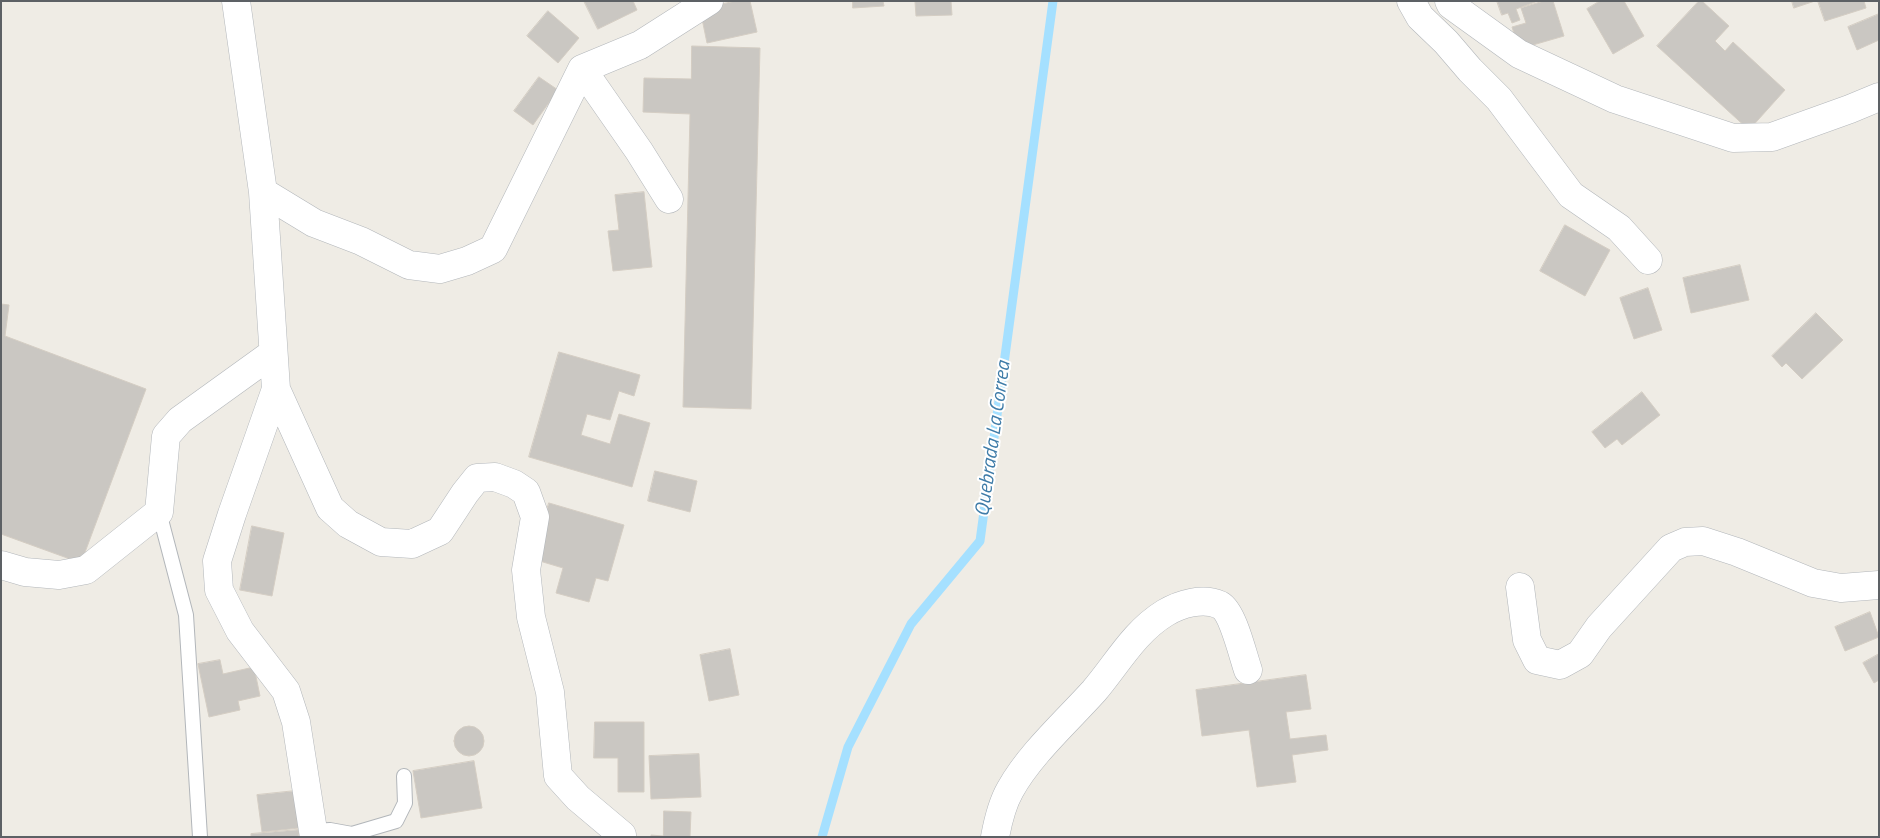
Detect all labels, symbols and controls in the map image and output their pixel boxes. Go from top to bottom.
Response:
water label: Quebrada La Correa [971,360,1017,518]

